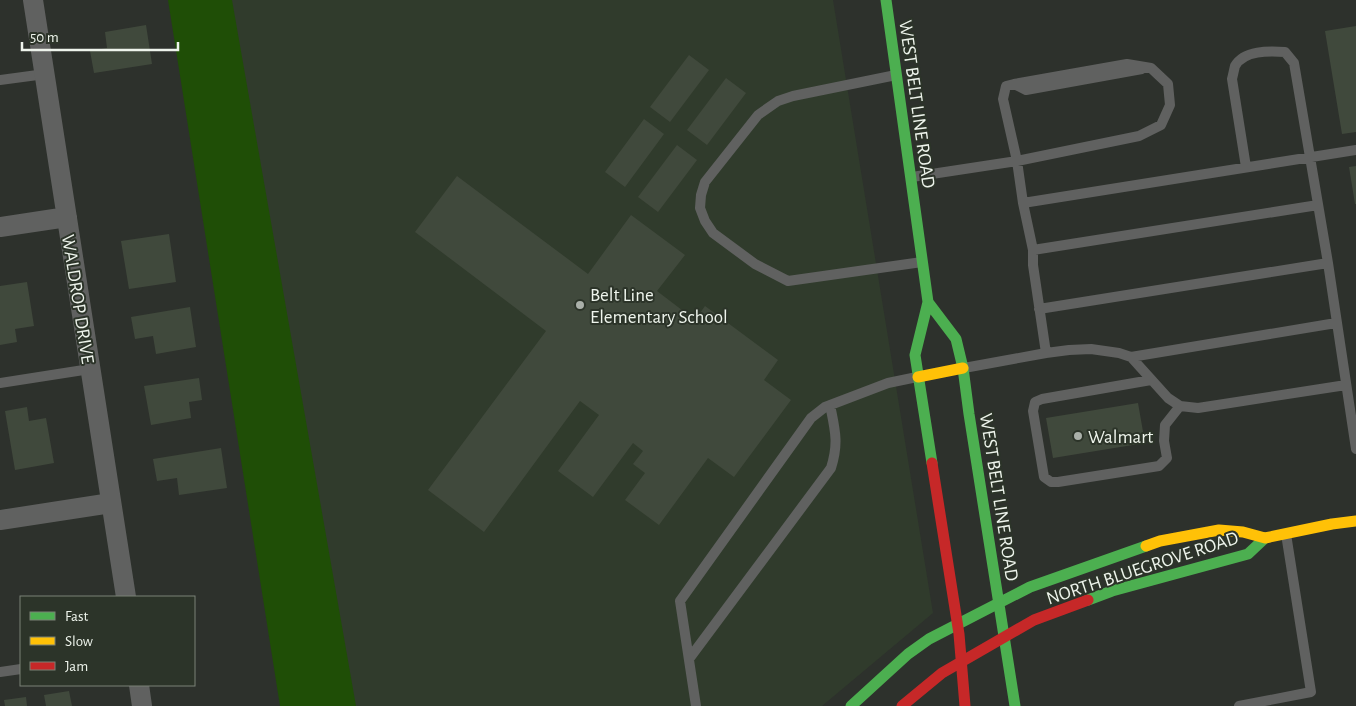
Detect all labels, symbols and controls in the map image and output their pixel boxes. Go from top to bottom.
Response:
street label: WEST BELT LINE ROAD [895,19,938,190]
scale bar [22,20,179,52]
text: 50 m [30,30,59,45]
street label: WALDROP DRIVE [58,233,97,365]
place label: Belt Line Elementary School [590,286,728,327]
marker: Belt Line Elementary School [574,299,586,311]
street label: WEST BELT LINE ROAD [976,412,1021,583]
place label: Walmart [1088,428,1153,447]
marker: Walmart [1072,430,1084,442]
street label: NORTH BLUEGROVE ROAD [1044,528,1241,608]
legend [20,596,195,686]
text: Fast [65,609,89,624]
text: Slow [65,634,93,649]
text: Jam [65,659,88,674]

